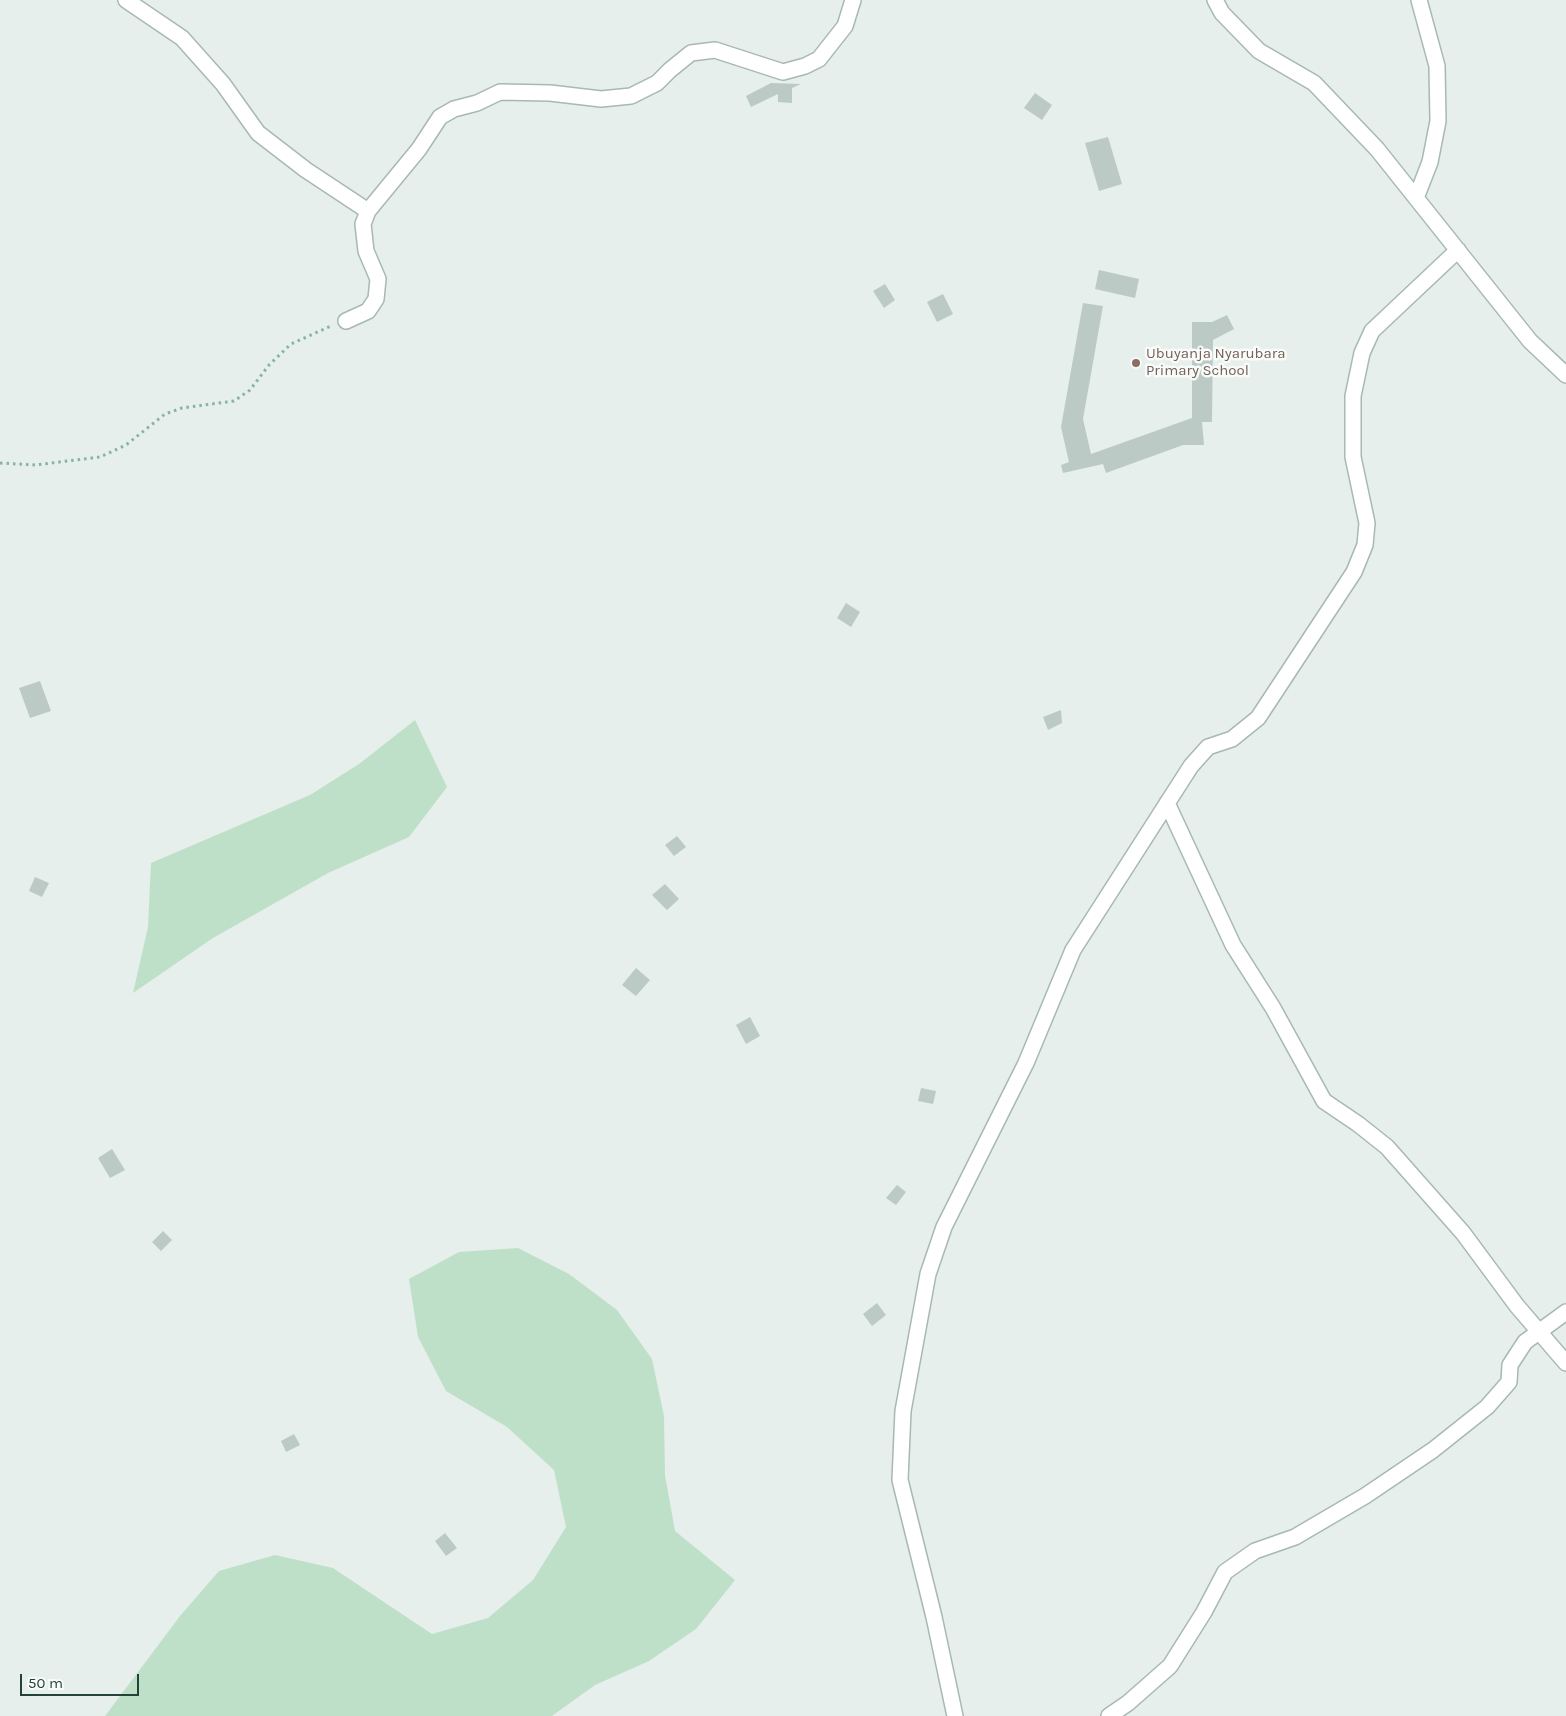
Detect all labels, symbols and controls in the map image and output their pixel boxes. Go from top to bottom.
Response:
place label: Ubuyanja Nyarubara Primary School [1146,345,1285,380]
marker: Ubuyanja Nyarubara Primary School [1130,357,1142,369]
scale bar [22,1664,141,1696]
text: 50 m [28,1674,63,1692]

